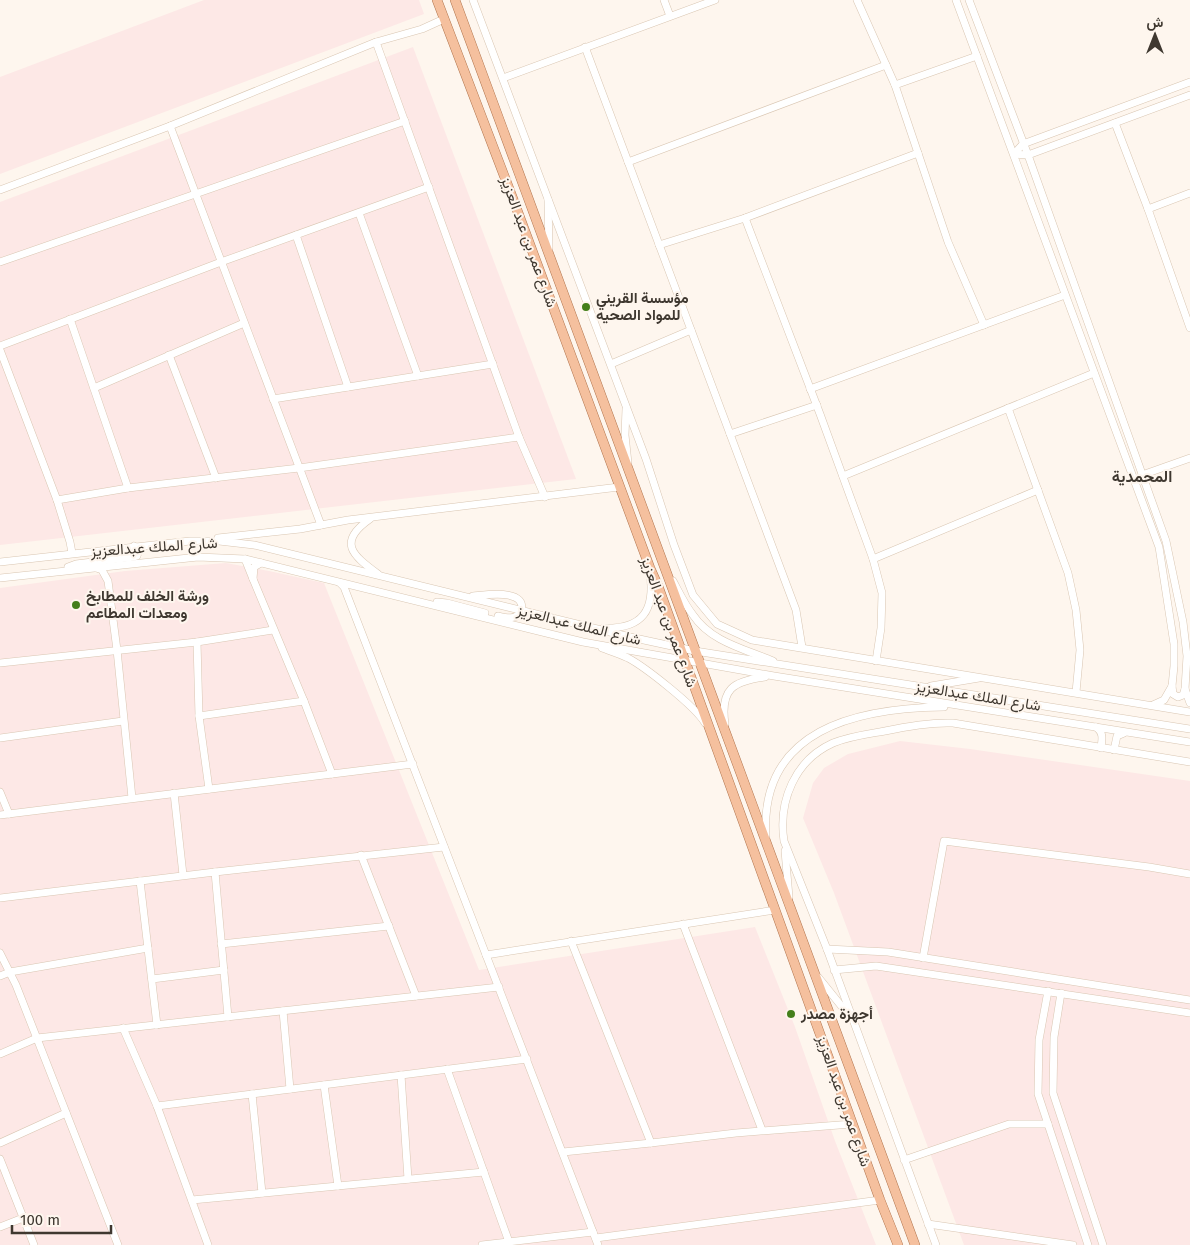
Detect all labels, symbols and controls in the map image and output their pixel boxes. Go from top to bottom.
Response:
north arrow [1130,10,1180,60]
text: ش [1147,14,1164,31]
street label: شارع عمر بن عبد العزيز [495,173,561,311]
place label: مؤسسة القريني للمواد الصحيه [596,289,689,324]
marker: مؤسسة القريني للمواد الصحيه [580,301,592,313]
district label: المحمدية [1112,467,1172,486]
street label: شارع الملك عبدالعزيز [89,534,218,562]
street label: شارع عمر بن عبد العزيز [635,553,701,691]
place label: ورشة الخلف للمطابخ ومعدات المطاعم [86,587,209,623]
marker: ورشة الخلف للمطابخ ومعدات المطاعم [70,599,82,611]
street label: شارع الملك عبدالعزيز [514,601,643,651]
street label: شارع الملك عبدالعزيز [913,677,1042,717]
place label: أجهزة مصدر [800,1005,873,1023]
marker: أجهزة مصدر [785,1008,797,1020]
street label: شارع عمر بن عبد العزيز [811,1032,875,1170]
scale bar [12,1202,111,1234]
text: 100 m [20,1211,60,1229]

